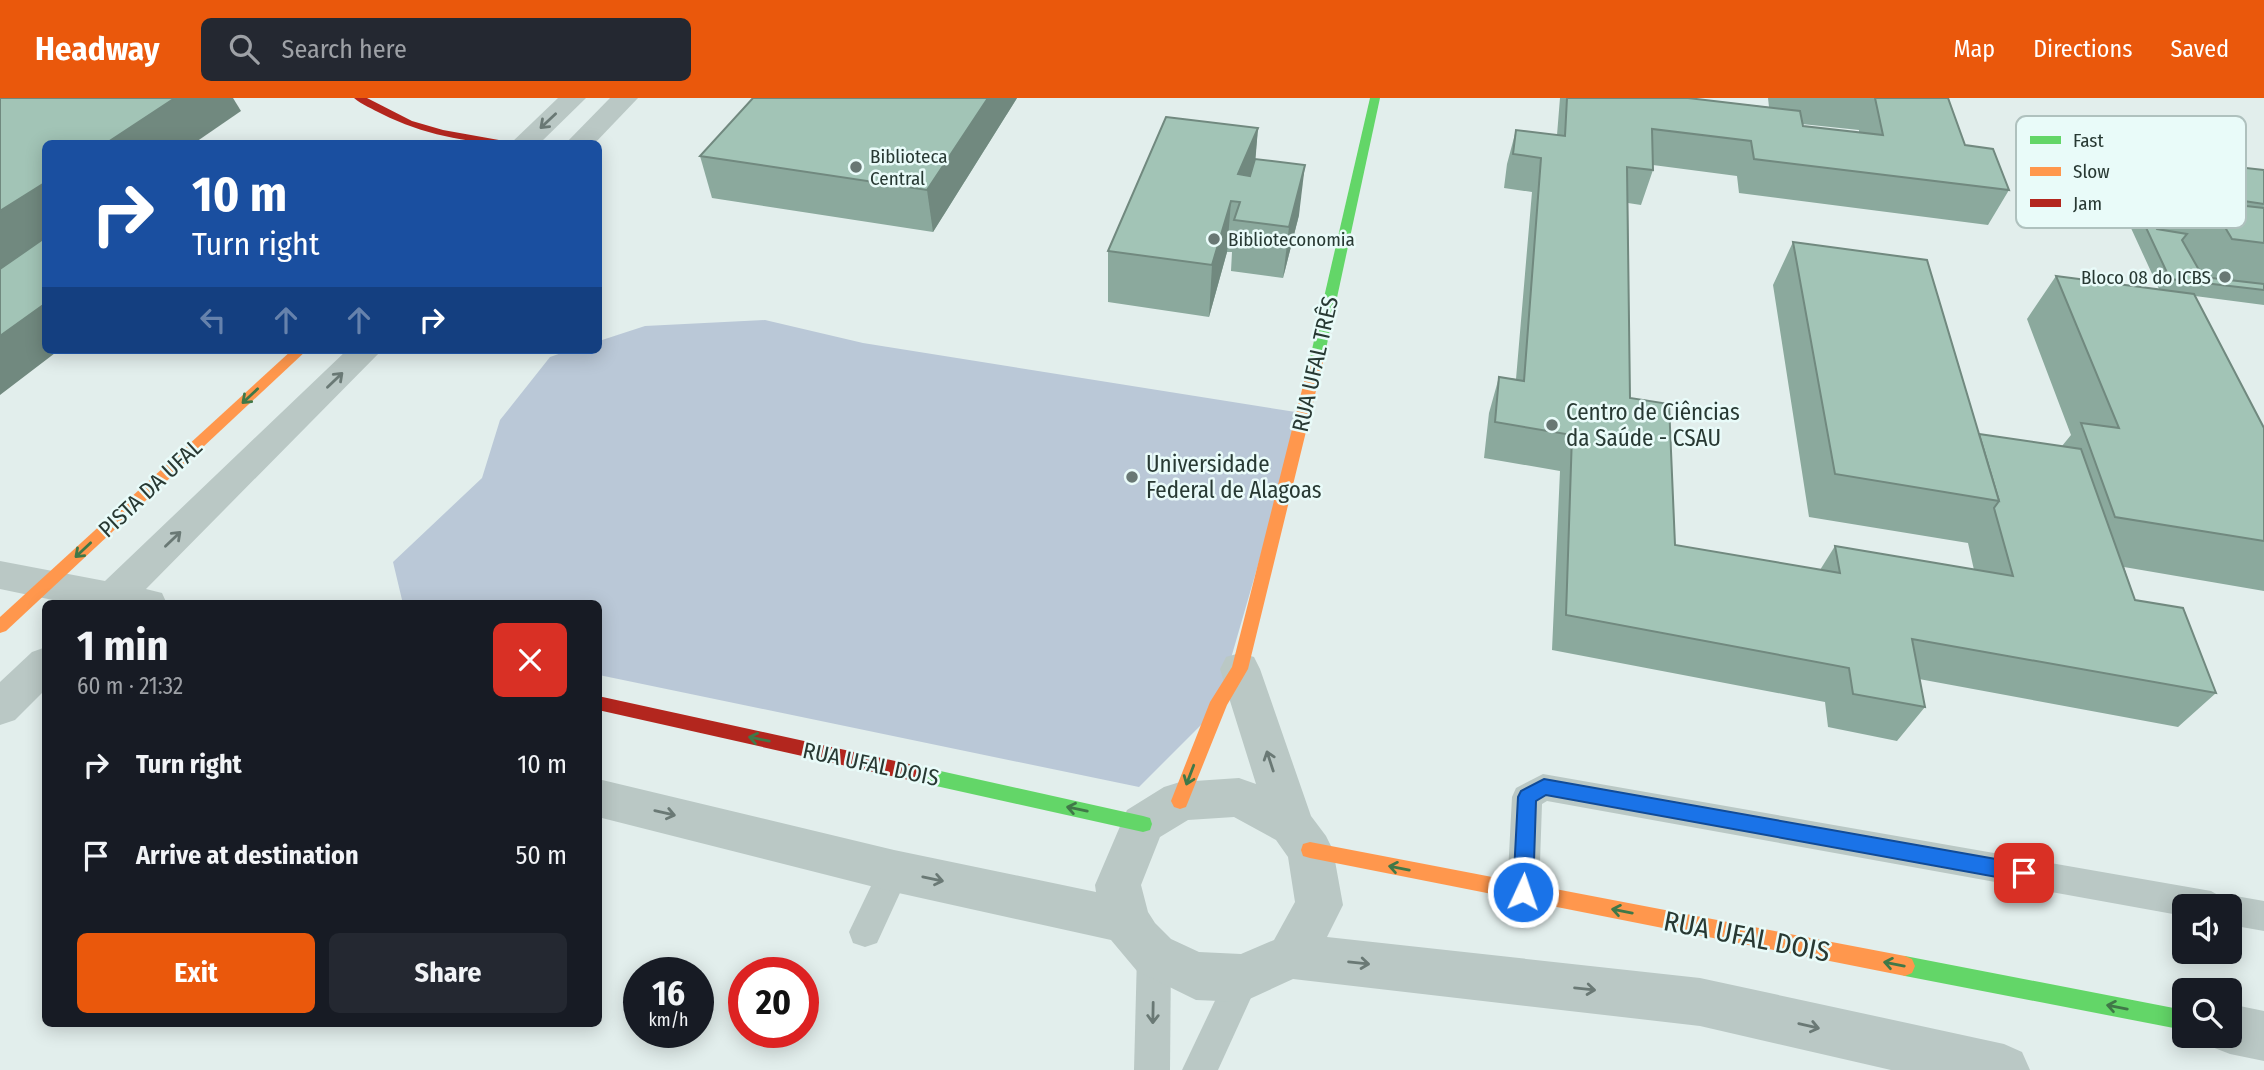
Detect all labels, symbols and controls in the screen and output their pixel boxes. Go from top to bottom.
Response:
search box [201,18,691,81]
text: Headway [35,29,159,69]
icon: search [225,30,263,68]
text: Search here [281,34,407,65]
text: Map [1954,35,1995,63]
text: Directions [2033,35,2132,63]
text: Saved [2170,35,2229,63]
one-way arrow [539,113,557,129]
legend [2016,116,2246,228]
text: Fast [2073,129,2104,152]
place label: Biblioteca Central [870,145,948,190]
marker: Biblioteca Central [848,159,864,175]
text: Slow [2073,160,2110,183]
text: 10 m [192,165,287,224]
icon: right [77,168,168,259]
text: Jam [2073,192,2102,215]
text: Turn right [192,225,319,263]
place label: Biblioteconomia [1228,228,1355,251]
marker: Biblioteconomia [1206,231,1222,247]
place label: Bloco 08 do ICBS [2081,266,2211,289]
marker: Bloco 08 do ICBS [2217,269,2233,285]
street label: RUA UFAL TRÊS [1286,293,1344,435]
icon: left [194,301,232,339]
icon: ahead [267,301,305,339]
icon: ahead [340,301,378,339]
icon: right [413,301,451,339]
one-way arrow [327,372,344,389]
one-way arrow [242,388,259,405]
place label: Centro de Ciências da Saúde - CSAU [1566,398,1740,452]
marker: Centro de Ciências da Saúde - CSAU [1544,417,1560,433]
street label: PISTA DA UFAL [92,433,208,543]
place label: Universidade Federal de Alagoas [1146,450,1322,504]
marker: Universidade Federal de Alagoas [1124,469,1140,485]
one-way arrow [164,531,181,548]
one-way arrow [75,542,92,559]
text: 1 min [77,621,168,671]
button: close [493,623,567,697]
text: 60 m · 21:32 [77,672,183,700]
one-way arrow [748,732,771,745]
street label: RUA UFAL DOIS [800,736,942,792]
icon: right [77,746,115,784]
text: Turn right [136,749,242,780]
text: 10 m [517,749,567,780]
one-way arrow [1263,750,1276,772]
one-way arrow [1183,764,1196,785]
one-way arrow [1066,802,1089,816]
one-way arrow [653,807,676,820]
icon: arrive [77,837,115,875]
text: Arrive at destination [136,840,359,871]
text: 50 m [515,840,567,871]
pin [1994,843,2054,903]
icon: arrive [2005,854,2043,892]
position arrow [1486,855,1560,929]
one-way arrow [1388,860,1411,874]
one-way arrow [921,873,944,887]
map controls [2172,894,2242,1048]
button: sound [2172,894,2242,964]
one-way arrow [1611,904,1634,918]
street label: RUA UFAL DOIS [1661,904,1833,969]
button: Exit [77,933,315,1013]
button: Share [329,933,567,1013]
speed limit sign: 20 [728,957,819,1048]
one-way arrow [1347,957,1369,970]
one-way arrow [1883,957,1906,970]
text: 16 [652,972,685,1014]
button: search [2172,978,2242,1048]
one-way arrow [1573,983,1595,996]
one-way arrow [2106,1000,2129,1014]
one-way arrow [1147,1001,1160,1024]
text: km/h [648,1009,689,1031]
one-way arrow [1797,1020,1820,1034]

